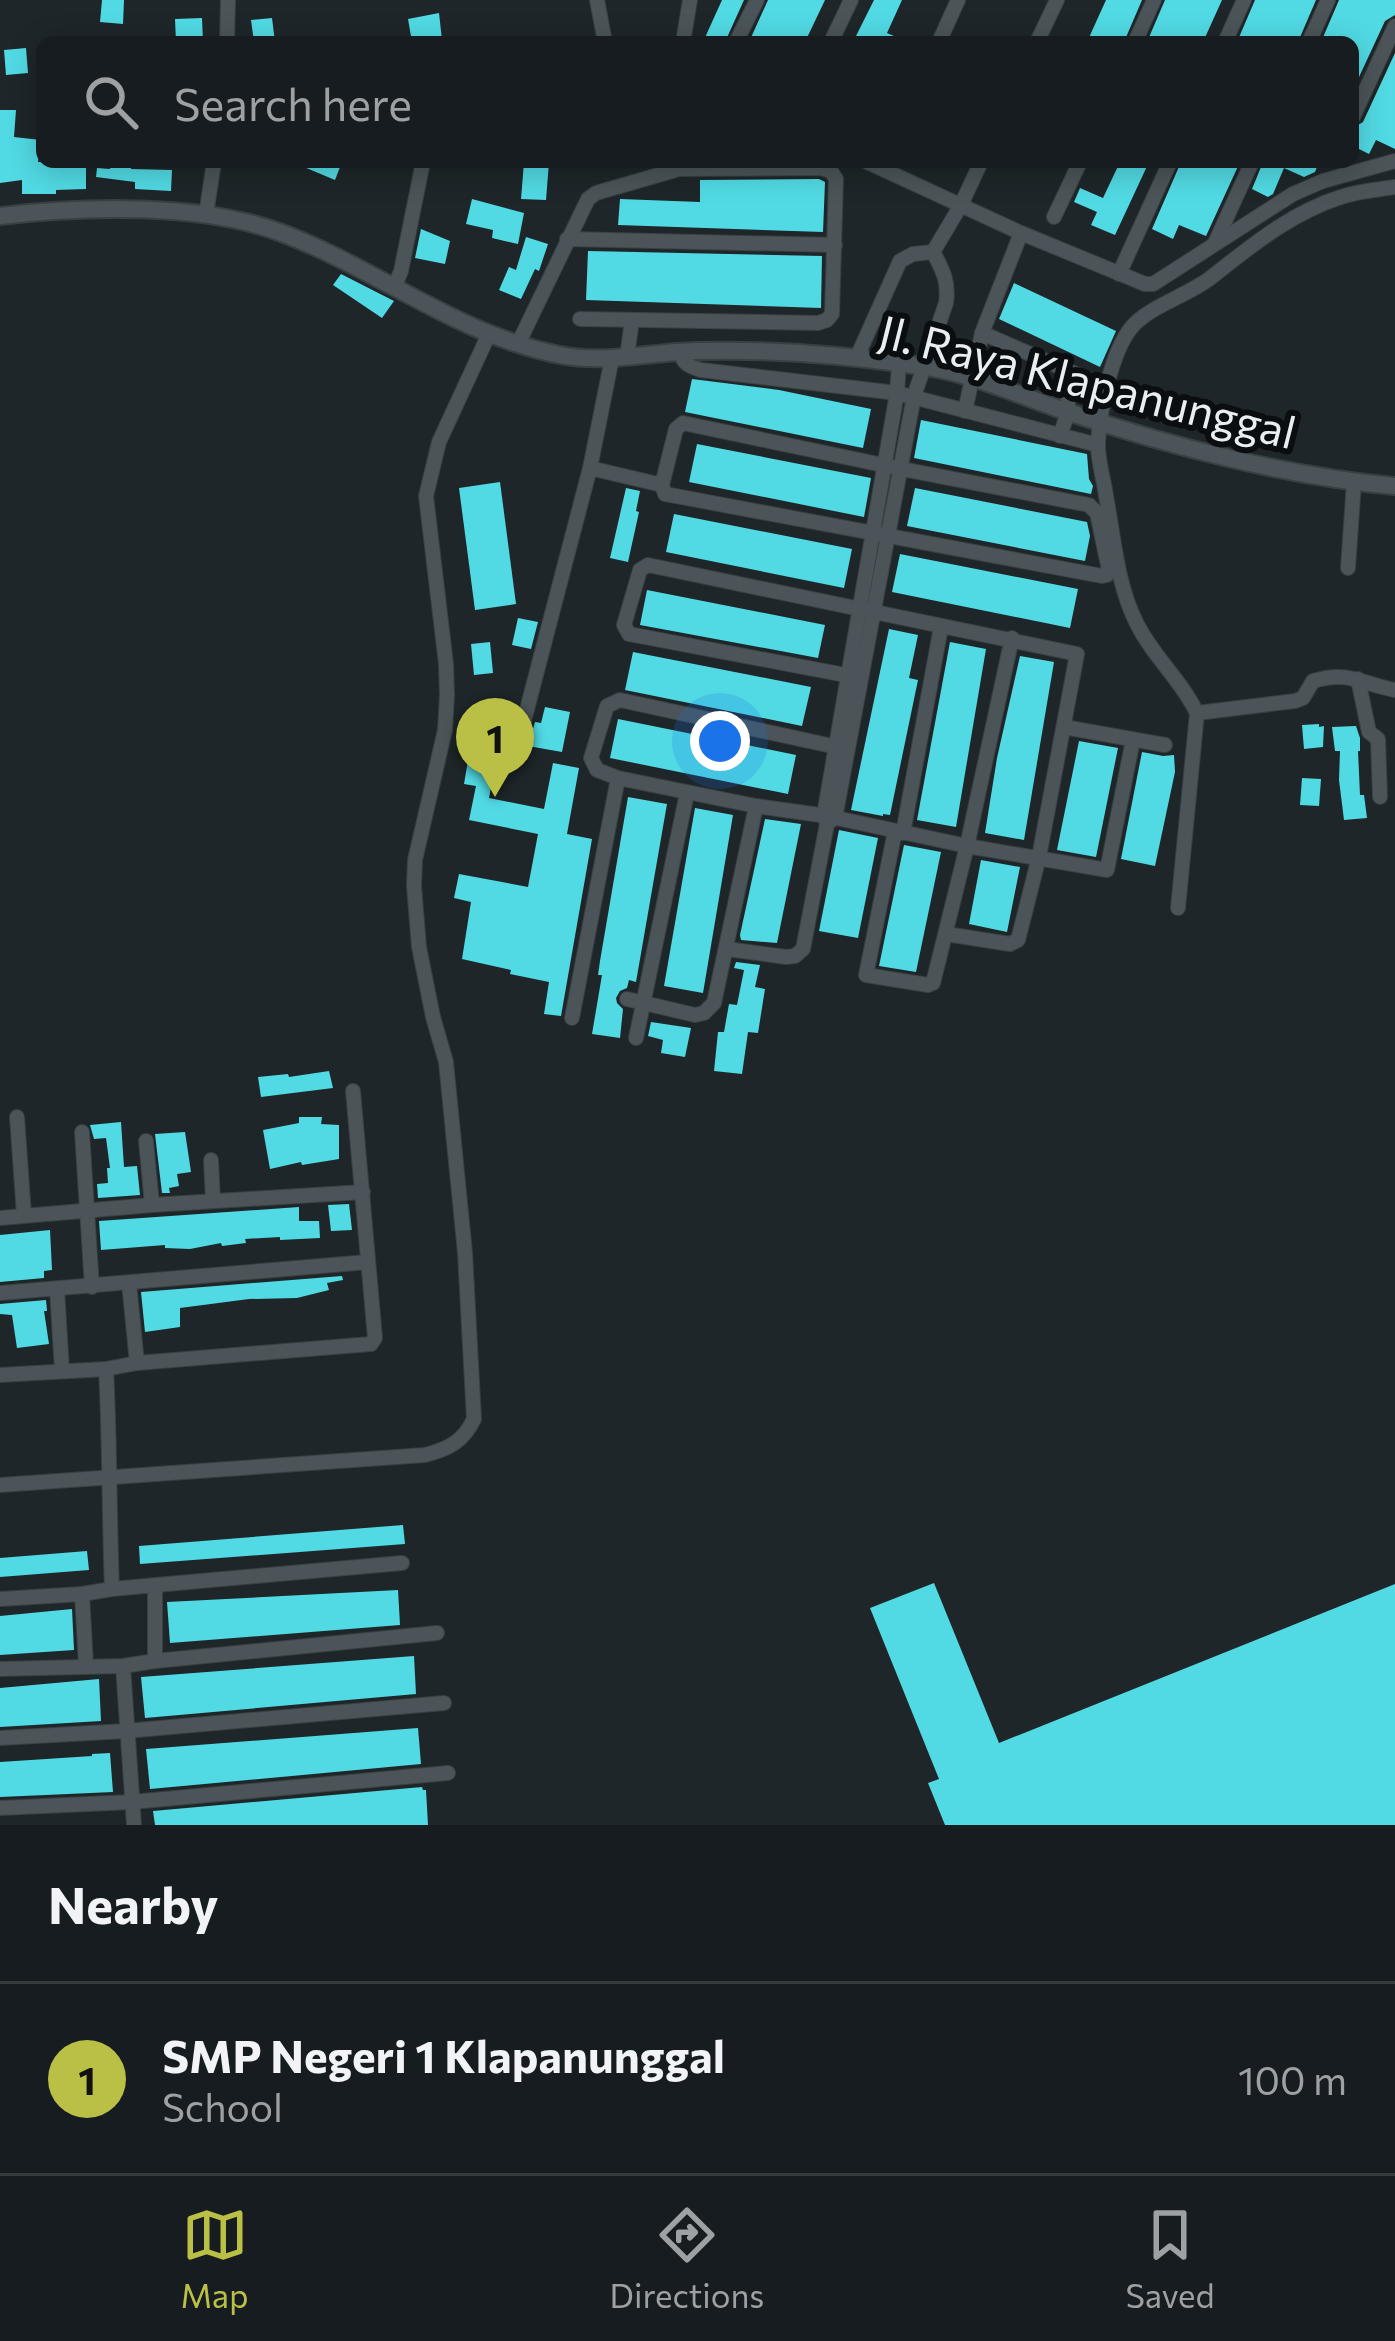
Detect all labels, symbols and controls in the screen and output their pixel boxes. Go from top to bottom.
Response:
search box [36,36,1359,168]
icon: search [78,69,144,135]
text: Search here [174,75,412,130]
street label: Jl. Raya Klapanunggal [874,302,1302,458]
pin: 1 [456,698,534,797]
your location [690,711,750,771]
text: Nearby [48,1872,218,1935]
text: SMP Negeri 1 Klapanunggal [162,2027,725,2082]
text: 1 [78,2055,96,2103]
text: 100 m [1238,2055,1347,2103]
text: School [162,2082,283,2130]
tab: Map [181,2202,249,2315]
tab: Directions [610,2202,764,2315]
tab: Saved [1125,2202,1214,2315]

